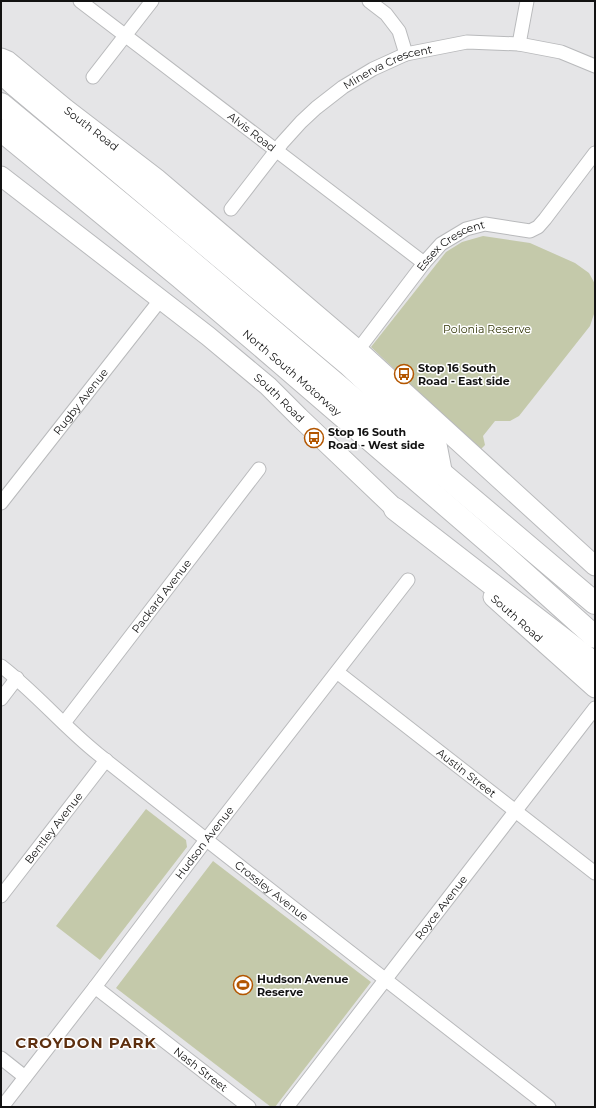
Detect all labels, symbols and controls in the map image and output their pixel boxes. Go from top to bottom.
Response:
street label: Minerva Crescent [341,42,434,92]
street label: South Road [62,103,121,154]
street label: Alvis Road [225,109,279,155]
street label: Essex Crescent [413,217,487,274]
park label: Polonia Reserve [443,322,531,336]
street label: North South Motorway [240,326,345,419]
place label: Stop 16 South Road - East side [418,361,510,388]
bus stop icon: Stop 16 South Road - East side [393,363,415,385]
street label: Rugby Avenue [50,365,111,438]
street label: South Road [251,370,307,425]
place label: Stop 16 South Road - West side [328,425,425,452]
bus stop icon: Stop 16 South Road - West side [303,427,325,449]
street label: Packard Avenue [129,556,194,636]
street label: South Road [488,592,546,645]
street label: Austin Street [434,745,499,801]
street label: Bentley Avenue [21,789,86,867]
street label: Hudson Avenue [172,803,237,882]
street label: Crossley Avenue [232,858,311,924]
street label: Royce Avenue [412,872,470,943]
place label: Hudson Avenue Reserve [257,972,348,999]
sports icon: Hudson Avenue Reserve [232,974,254,996]
district label: CROYDON PARK [15,1033,157,1052]
street label: Nash Street [171,1044,231,1095]

